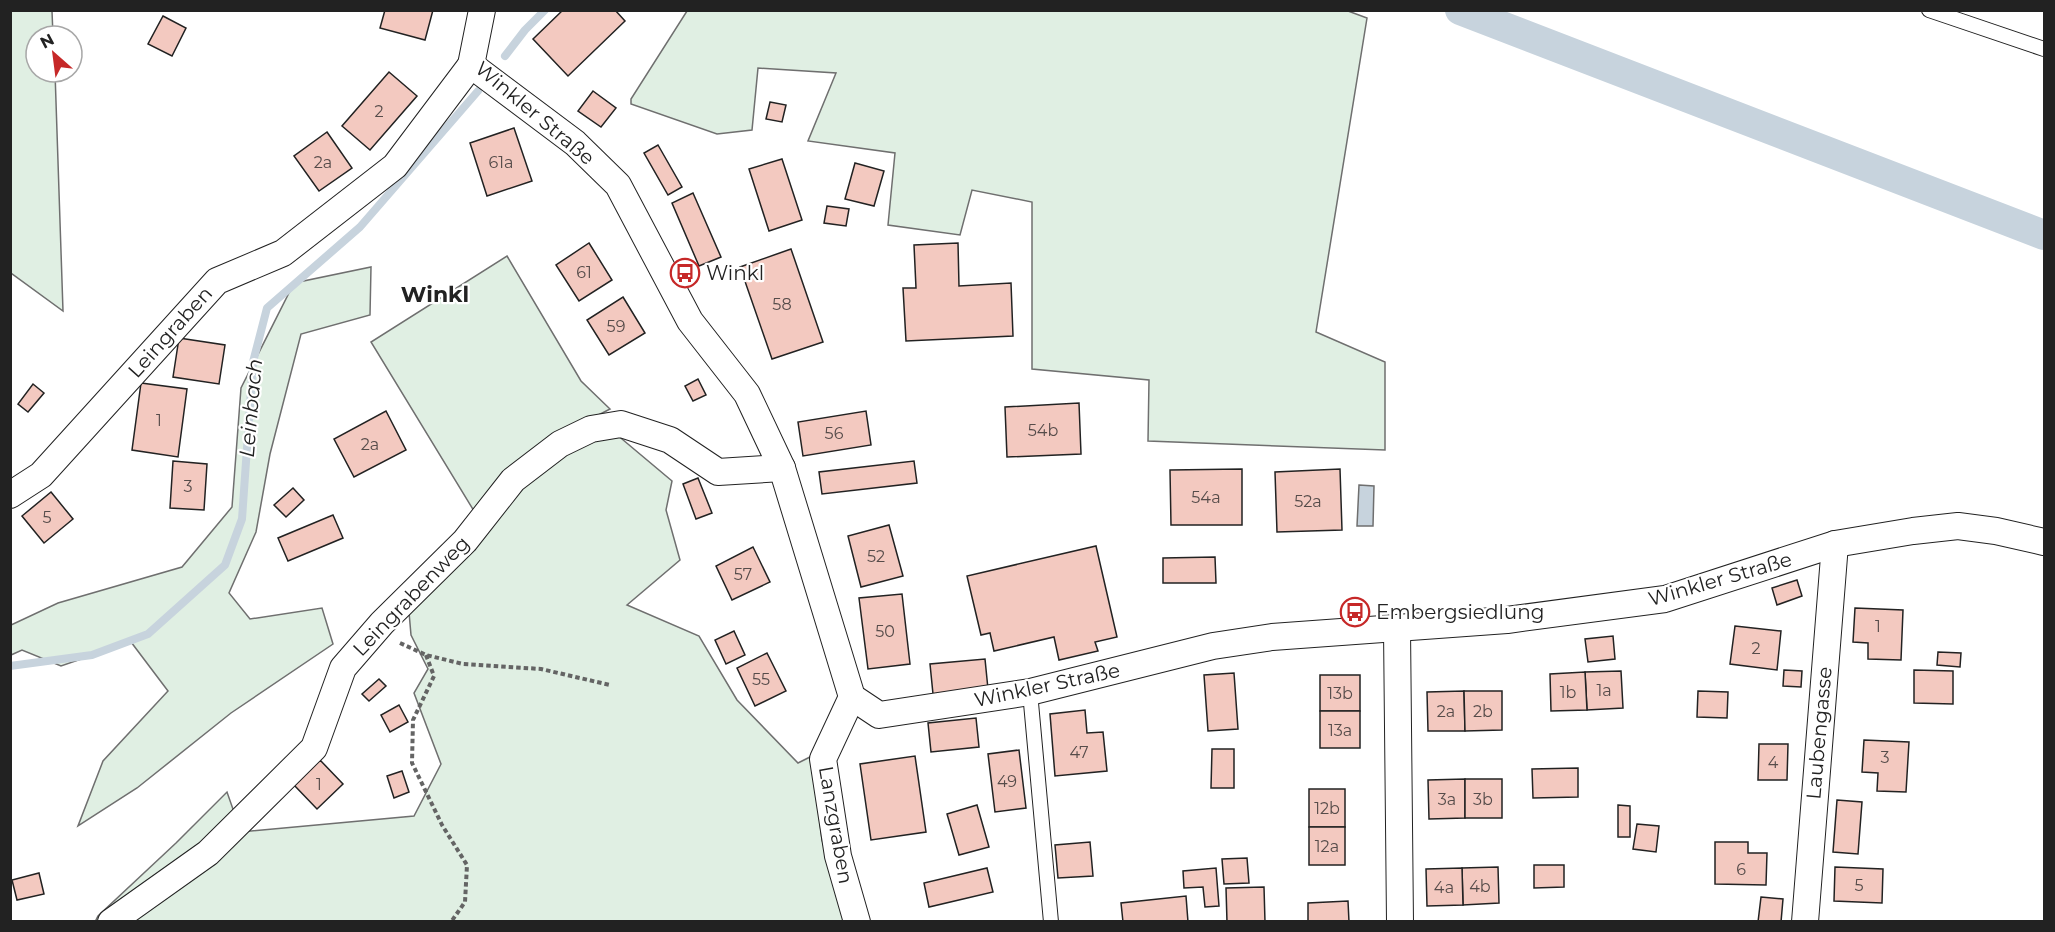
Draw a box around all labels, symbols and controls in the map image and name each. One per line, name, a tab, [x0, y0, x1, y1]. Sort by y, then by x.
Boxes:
north arrow	[24, 24, 84, 84]
text: N	[37, 30, 57, 53]
street label: Winkler Straße	[470, 56, 600, 170]
house number: 2	[374, 102, 384, 121]
house number: 2a	[314, 153, 332, 172]
house number: 61a	[489, 153, 513, 172]
bus stop icon: Winkl	[669, 257, 701, 289]
place label: Winkl	[706, 261, 764, 285]
house number: 61	[576, 263, 592, 282]
street label: Leingraben	[123, 281, 217, 383]
district label: Winkl	[401, 281, 469, 308]
house number: 58	[772, 295, 792, 314]
house number: 59	[607, 317, 625, 336]
water label: Leinbach	[234, 358, 267, 458]
house number: 1	[156, 411, 162, 430]
house number: 54b	[1028, 421, 1058, 440]
house number: 56	[825, 424, 844, 443]
house number: 2a	[361, 435, 379, 454]
house number: 3	[183, 477, 193, 496]
house number: 54a	[1191, 488, 1221, 507]
house number: 52a	[1294, 492, 1322, 511]
house number: 5	[42, 508, 52, 527]
street label: Leingrabenweg	[348, 531, 474, 661]
house number: 52	[867, 547, 885, 566]
street label: Winkler Straße	[1645, 547, 1795, 611]
house number: 57	[734, 565, 752, 584]
bus stop icon: Embergsiedlung	[1339, 596, 1371, 628]
place label: Embergsiedlung	[1376, 600, 1545, 624]
house number: 1	[1875, 617, 1881, 636]
house number: 50	[875, 622, 895, 641]
house number: 2	[1751, 639, 1761, 658]
street label: Winkler Straße	[972, 658, 1122, 712]
street label: Laubengasse	[1801, 666, 1837, 800]
house number: 55	[752, 670, 770, 689]
house number: 1a	[1596, 681, 1612, 700]
house number: 1b	[1560, 683, 1576, 702]
house number: 13b	[1327, 684, 1353, 703]
house number: 2a	[1437, 702, 1455, 721]
house number: 2b	[1473, 702, 1493, 721]
house number: 13a	[1328, 721, 1352, 740]
house number: 47	[1069, 743, 1089, 762]
house number: 3	[1880, 748, 1890, 767]
house number: 4	[1768, 753, 1779, 772]
street label: Lanzgraben	[814, 764, 858, 886]
house number: 49	[997, 772, 1017, 791]
house number: 1	[316, 775, 322, 794]
house number: 3a	[1438, 790, 1456, 809]
house number: 3b	[1473, 790, 1493, 809]
house number: 12b	[1314, 799, 1340, 818]
house number: 12a	[1315, 837, 1339, 856]
house number: 6	[1736, 860, 1746, 879]
house number: 5	[1854, 876, 1864, 895]
house number: 4b	[1469, 877, 1491, 896]
house number: 4a	[1434, 878, 1454, 897]

